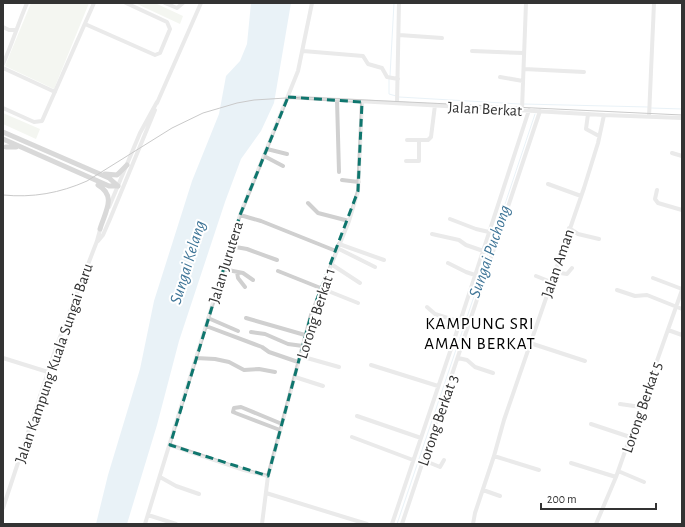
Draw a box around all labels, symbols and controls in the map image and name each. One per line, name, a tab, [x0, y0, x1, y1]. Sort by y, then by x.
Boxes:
street label: Jalan Berkat	[447, 99, 523, 119]
water label: Sungai Puchong	[466, 202, 513, 300]
water label: Sungai Kelang	[167, 218, 208, 306]
street label: Jalan Jurutera	[206, 219, 246, 305]
street label: Jalan Aman	[539, 227, 577, 300]
street label: Jalan Kampung Kuala Sungai Baru	[12, 261, 96, 465]
street label: Lorong Berkat 1	[294, 266, 338, 361]
district label: KAMPUNG SRI AMAN BERKAT	[424, 315, 536, 352]
street label: Lorong Berkat 5	[619, 360, 665, 455]
street label: Lorong Berkat 3	[415, 373, 461, 468]
scale bar	[541, 485, 656, 511]
text: 200 m	[547, 493, 577, 505]

